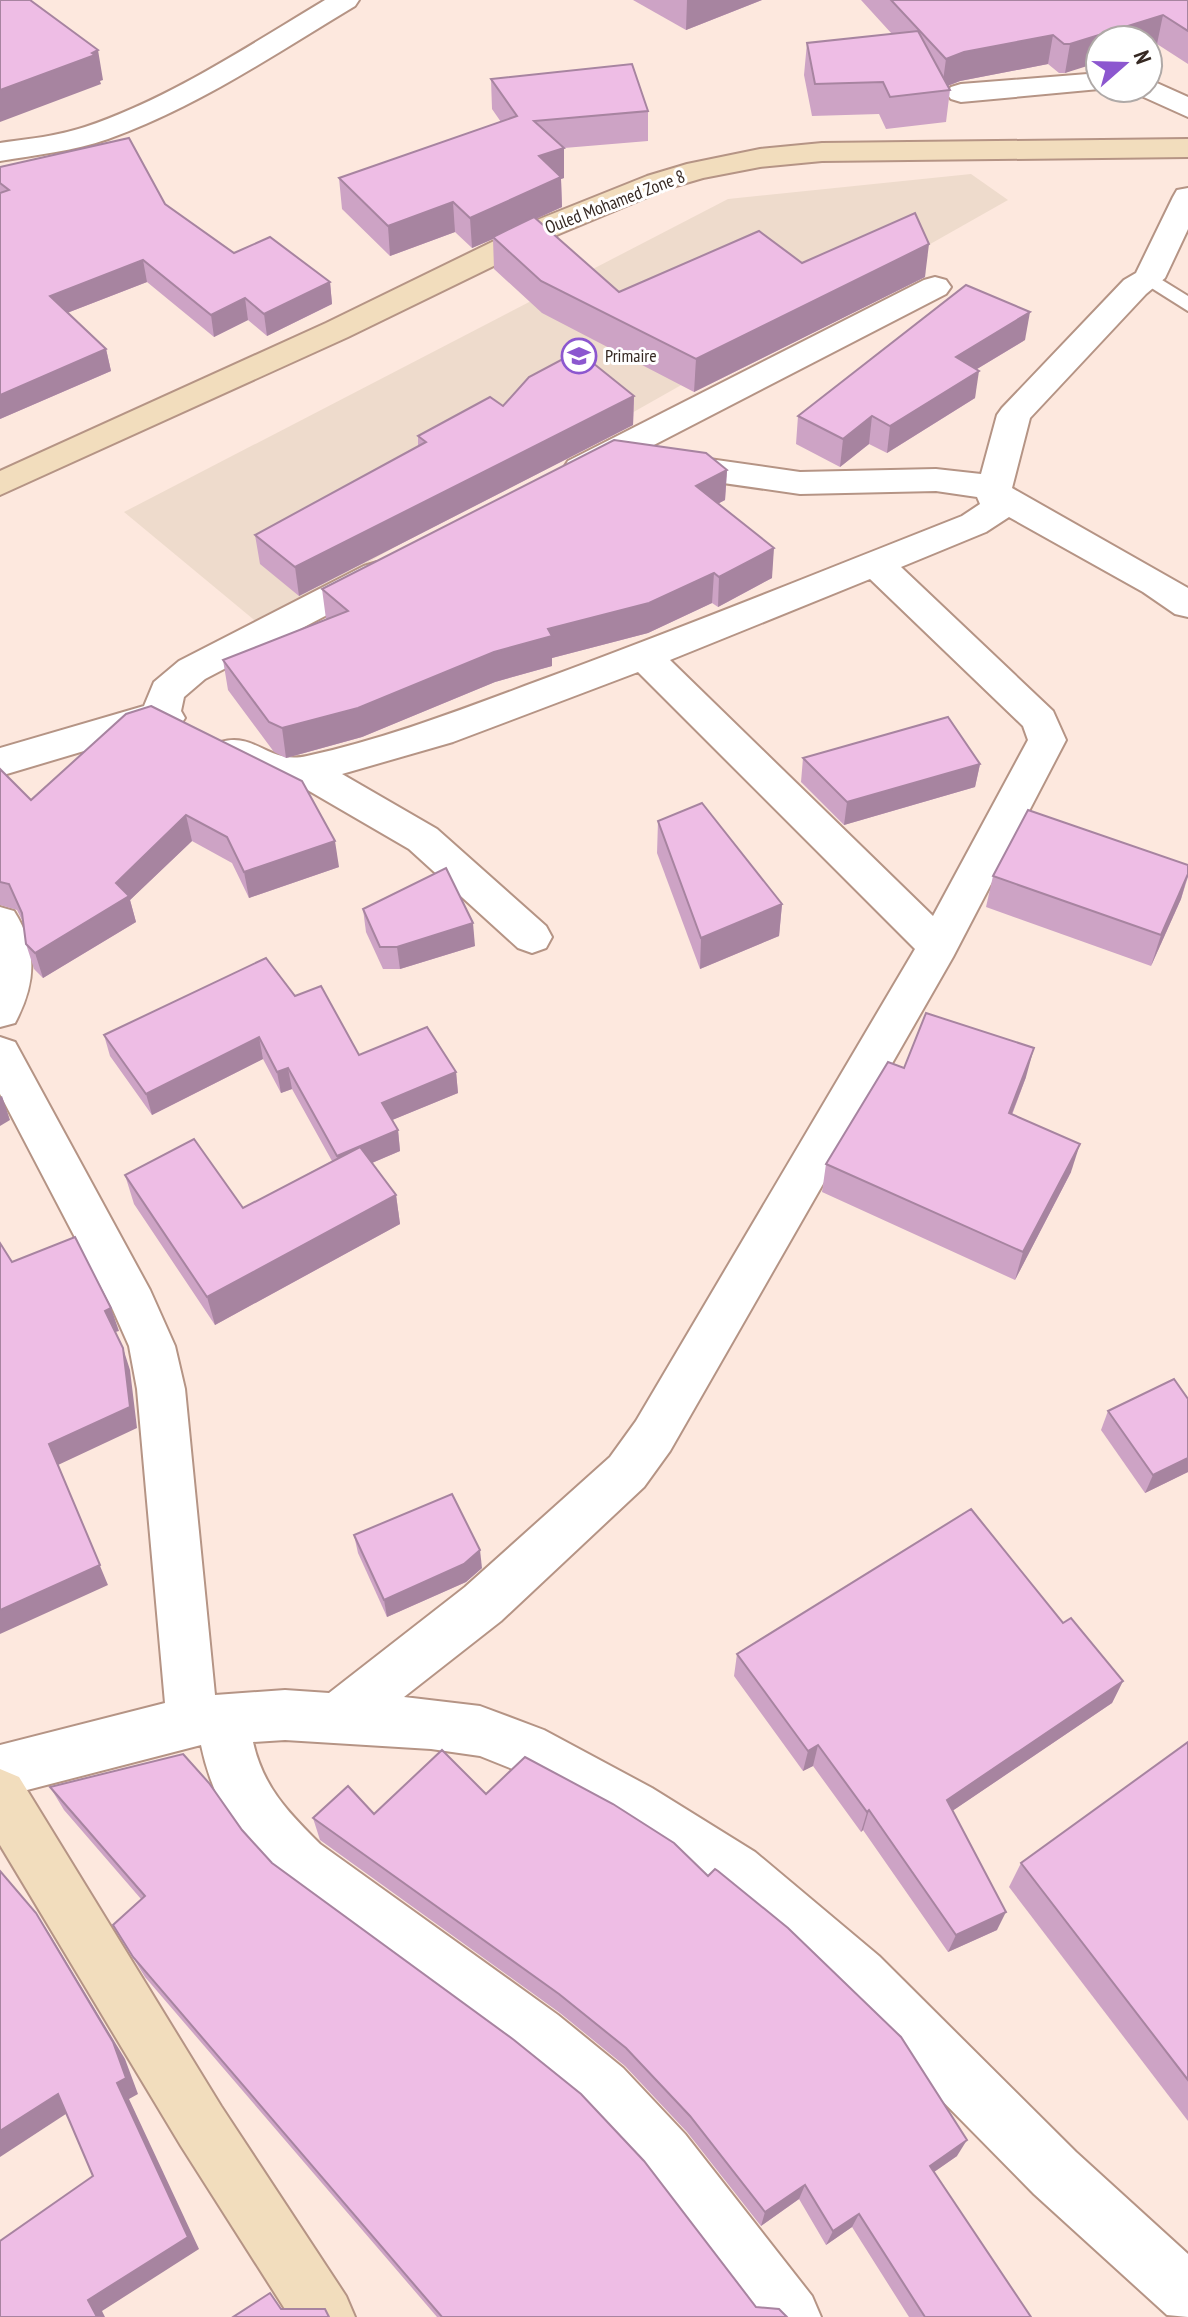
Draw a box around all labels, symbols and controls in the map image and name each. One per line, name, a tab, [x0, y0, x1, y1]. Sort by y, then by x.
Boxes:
north arrow	[1084, 24, 1164, 104]
text: N	[1128, 47, 1158, 68]
street label: Ouled Mohamed Zone 8	[542, 164, 688, 239]
school or university icon: Primaire	[560, 337, 598, 375]
place label: Primaire	[605, 344, 657, 367]

